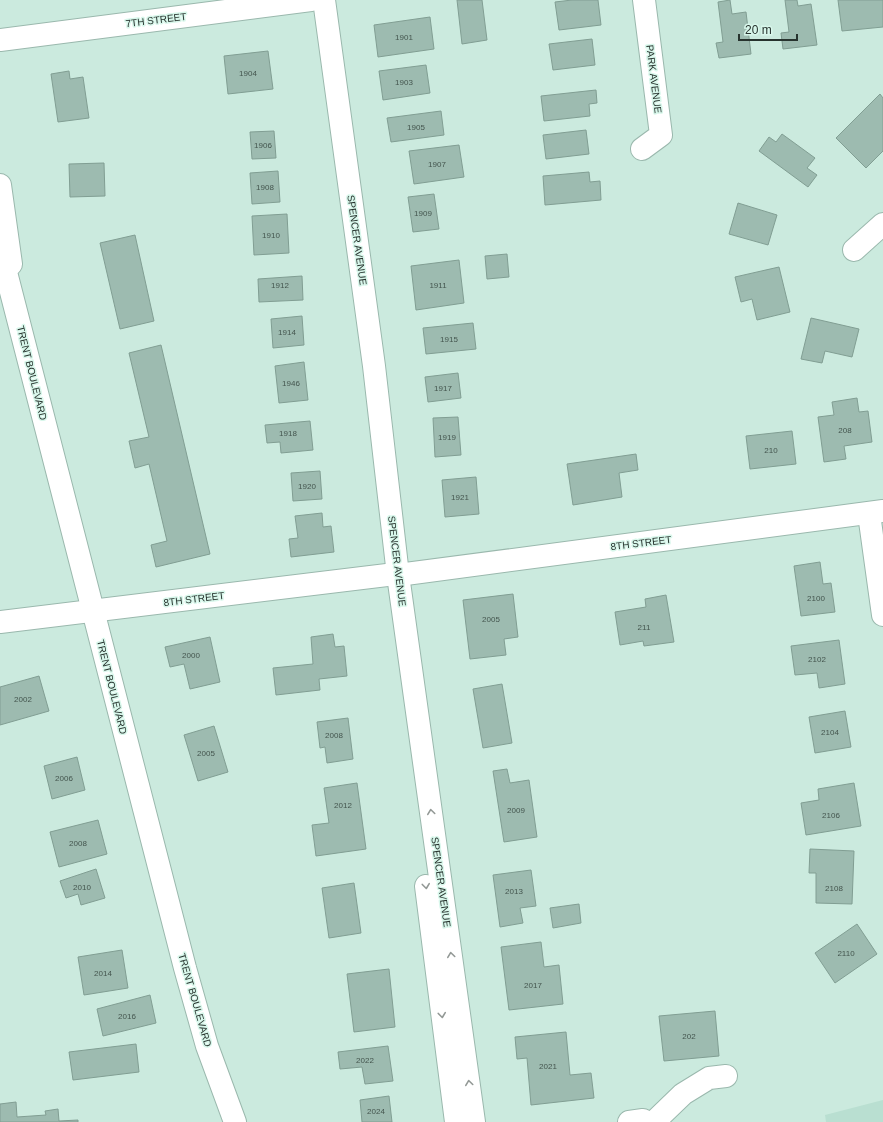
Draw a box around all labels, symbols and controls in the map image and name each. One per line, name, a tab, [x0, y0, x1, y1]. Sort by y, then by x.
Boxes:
street label: 7TH STREET	[125, 11, 187, 29]
scale bar	[739, 16, 797, 42]
text: 20 m	[745, 23, 772, 37]
house number: 1901	[395, 33, 413, 42]
street label: PARK AVENUE	[644, 44, 664, 114]
house number: 1904	[239, 69, 257, 78]
house number: 1903	[395, 78, 413, 87]
house number: 1905	[407, 123, 425, 132]
house number: 1906	[254, 141, 272, 150]
house number: 1907	[428, 160, 446, 169]
house number: 1908	[256, 183, 274, 192]
street label: SPENCER AVENUE	[345, 194, 369, 286]
house number: 1909	[414, 209, 432, 218]
house number: 1910	[262, 231, 280, 240]
house number: 1912	[271, 281, 289, 290]
house number: 1911	[429, 281, 447, 290]
street label: TRENT BOULEVARD	[15, 325, 49, 421]
house number: 1914	[278, 328, 296, 337]
house number: 1915	[440, 335, 458, 344]
house number: 1946	[282, 379, 300, 388]
house number: 1917	[434, 384, 452, 393]
house number: 208	[838, 426, 852, 435]
house number: 1918	[279, 429, 297, 438]
house number: 1919	[438, 433, 456, 442]
house number: 210	[764, 446, 778, 455]
house number: 1920	[298, 482, 316, 491]
house number: 1921	[451, 493, 469, 502]
street label: SPENCER AVENUE	[386, 515, 408, 607]
street label: 8TH STREET	[610, 534, 672, 552]
street label: 8TH STREET	[163, 590, 225, 608]
house number: 2100	[807, 594, 825, 603]
house number: 2005	[482, 615, 500, 624]
house number: 211	[638, 623, 651, 632]
street label: TRENT BOULEVARD	[95, 639, 129, 735]
house number: 2000	[182, 651, 200, 660]
house number: 2102	[808, 655, 826, 664]
house number: 2002	[14, 695, 32, 704]
house number: 2104	[821, 728, 839, 737]
house number: 2008	[325, 731, 343, 740]
house number: 2005	[197, 749, 215, 758]
house number: 2006	[55, 774, 73, 783]
house number: 2012	[334, 801, 352, 810]
house number: 2009	[507, 806, 525, 815]
one-way arrow	[427, 809, 436, 815]
house number: 2106	[822, 811, 840, 820]
street label: SPENCER AVENUE	[429, 836, 453, 928]
house number: 2008	[69, 839, 87, 848]
house number: 2010	[73, 883, 91, 892]
one-way arrow	[421, 883, 430, 889]
house number: 2108	[825, 884, 843, 893]
house number: 2013	[505, 887, 523, 896]
house number: 2110	[837, 949, 855, 958]
street label: TRENT BOULEVARD	[176, 952, 214, 1048]
one-way arrow	[447, 952, 456, 958]
house number: 2014	[94, 969, 112, 978]
house number: 2017	[524, 981, 542, 990]
house number: 2016	[118, 1012, 136, 1021]
one-way arrow	[438, 1012, 447, 1018]
house number: 202	[682, 1032, 696, 1041]
house number: 2022	[356, 1056, 374, 1065]
house number: 2021	[539, 1062, 557, 1071]
one-way arrow	[465, 1080, 474, 1086]
house number: 2024	[367, 1107, 385, 1116]

